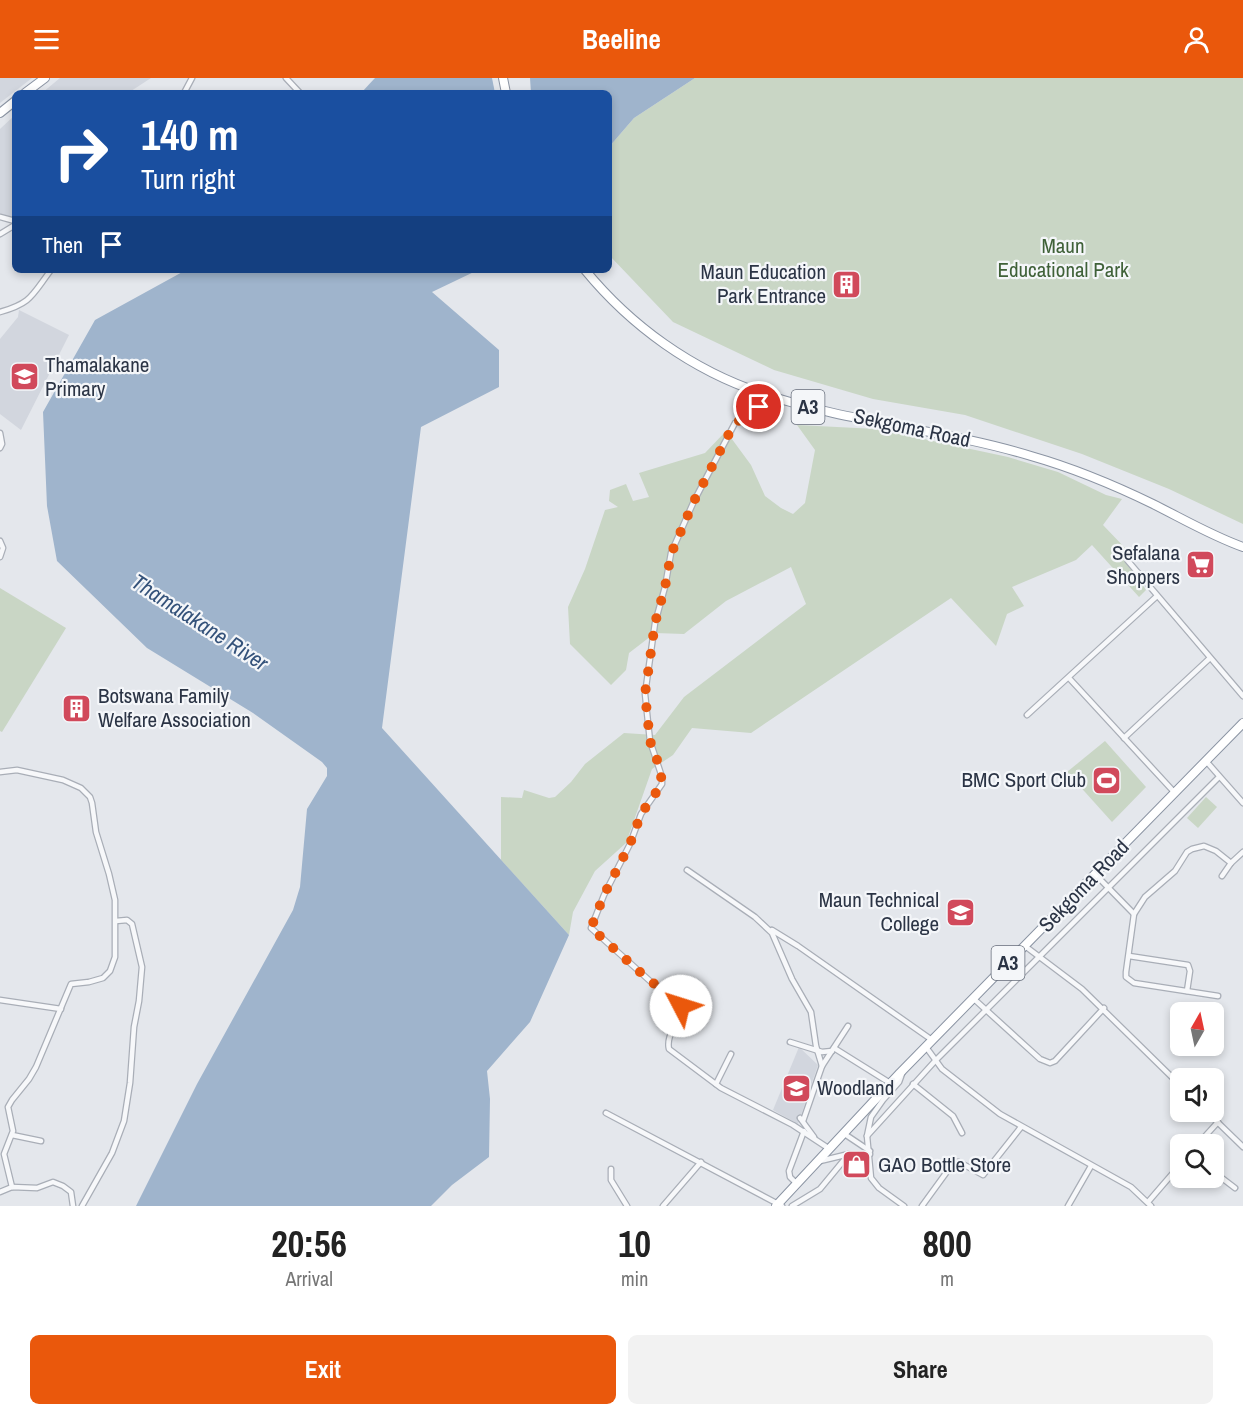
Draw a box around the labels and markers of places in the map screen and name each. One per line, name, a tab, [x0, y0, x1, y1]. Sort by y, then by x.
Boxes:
place label: Maun Education Park Entrance	[701, 257, 826, 310]
building icon: Maun Education Park Entrance	[831, 268, 863, 300]
place label: Thamalakane Primary	[45, 350, 149, 403]
school or university icon: Thamalakane Primary	[8, 361, 40, 393]
pin	[733, 381, 784, 432]
place label: Sefalana Shoppers	[1106, 538, 1180, 591]
supermarket icon: Sefalana Shoppers	[1185, 549, 1217, 581]
place label: Botswana Family Welfare Association	[98, 681, 251, 734]
building icon: Botswana Family Welfare Association	[61, 692, 93, 724]
sports icon: BMC Sport Club	[1091, 764, 1123, 796]
place label: BMC Sport Club	[962, 765, 1086, 794]
place label: Maun Technical College	[819, 885, 939, 938]
school or university icon: Maun Technical College	[944, 896, 976, 928]
school or university icon: Woodland	[780, 1072, 812, 1104]
place label: Woodland	[817, 1073, 894, 1102]
shop icon: GAO Bottle Store	[841, 1149, 873, 1181]
place label: GAO Bottle Store	[878, 1150, 1011, 1179]

